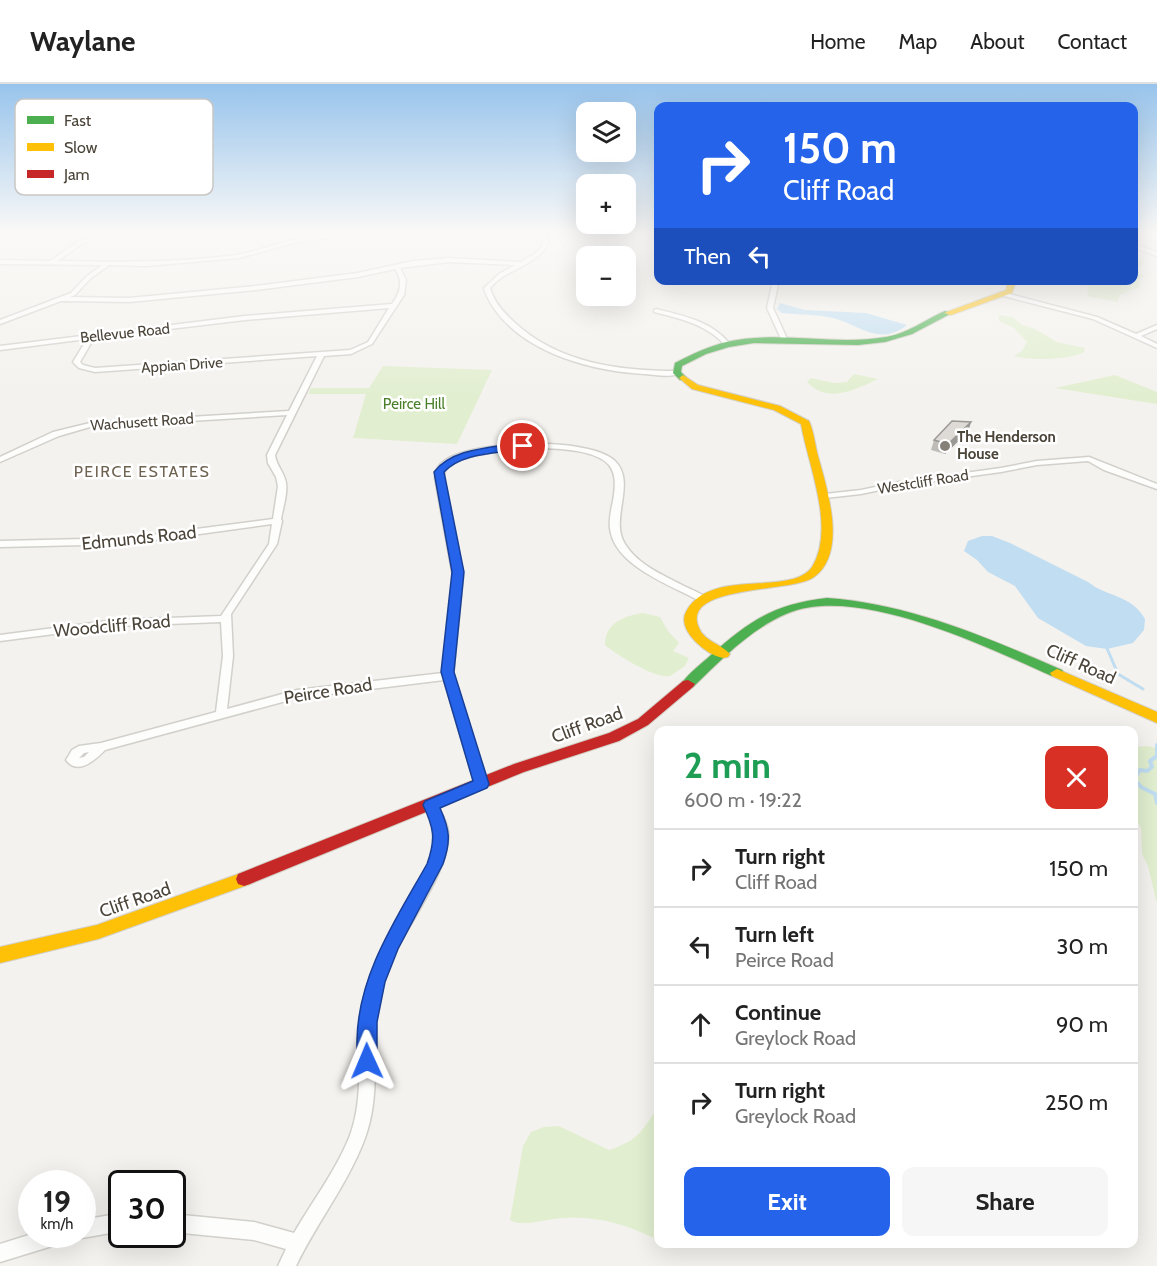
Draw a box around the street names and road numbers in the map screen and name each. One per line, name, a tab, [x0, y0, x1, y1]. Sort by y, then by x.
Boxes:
street label: Bellevue Road	[79, 319, 171, 347]
street label: Appian Drive	[141, 353, 224, 377]
street label: Wachusett Road	[90, 409, 194, 435]
street label: Westcliff Road	[876, 466, 970, 498]
street label: Edmunds Road	[80, 521, 198, 555]
street label: Woodcliff Road	[53, 610, 171, 642]
street label: Cliff Road	[1043, 639, 1119, 689]
street label: Peirce Road	[282, 673, 374, 709]
street label: Cliff Road	[548, 702, 626, 748]
street label: Cliff Road	[96, 878, 174, 922]

